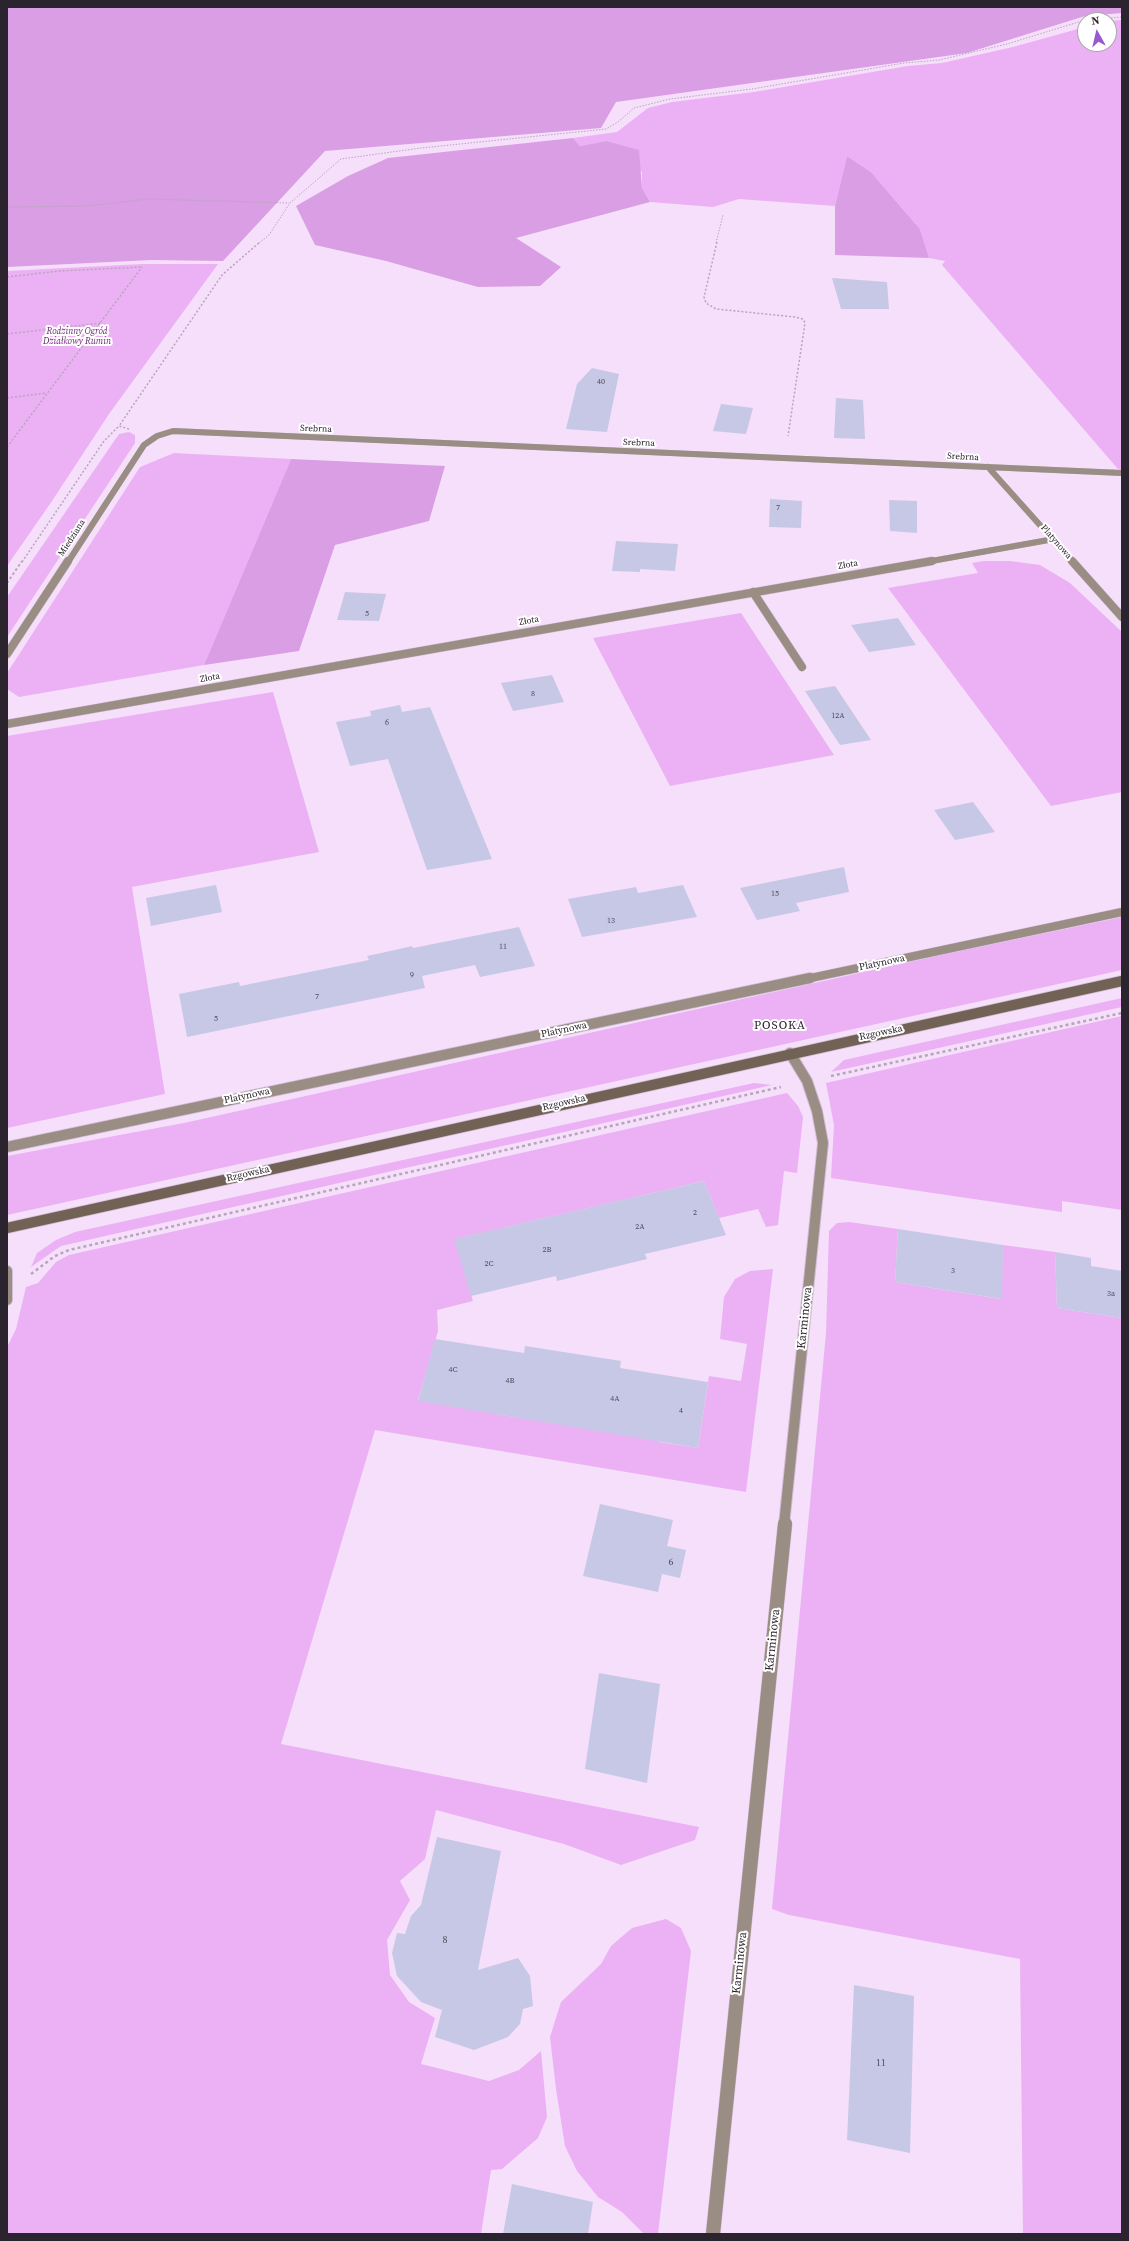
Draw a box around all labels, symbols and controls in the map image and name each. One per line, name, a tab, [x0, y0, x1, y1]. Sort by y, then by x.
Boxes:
north arrow	[1077, 12, 1117, 52]
text: N	[1090, 13, 1100, 29]
park label: Rodzinny Ogród Działkowy Rumin	[43, 327, 111, 348]
house number: 40	[597, 377, 605, 387]
street label: Srebrna	[300, 423, 332, 435]
street label: Srebrna	[623, 437, 655, 449]
street label: Srebrna	[947, 451, 979, 463]
house number: 7	[776, 503, 780, 513]
street label: Miedziana	[56, 518, 88, 558]
street label: Platynowa	[1038, 523, 1074, 561]
street label: Złota	[837, 558, 859, 572]
house number: 5	[365, 609, 369, 619]
street label: Złota	[518, 614, 540, 628]
street label: Złota	[199, 671, 221, 685]
house number: 8	[531, 689, 535, 699]
house number: 12A	[831, 711, 845, 721]
house number: 6	[385, 718, 389, 728]
house number: 15	[771, 889, 779, 899]
house number: 13	[607, 916, 615, 926]
house number: 11	[499, 942, 507, 952]
street label: Platynowa	[858, 952, 906, 974]
house number: 9	[410, 970, 414, 980]
house number: 7	[315, 992, 319, 1002]
house number: 5	[214, 1014, 218, 1024]
street label: Platynowa	[540, 1019, 588, 1041]
district label: POSOKA	[754, 1019, 806, 1033]
street label: Rzgowska	[858, 1023, 904, 1043]
street label: Platynowa	[223, 1085, 271, 1107]
street label: Rzgowska	[541, 1092, 587, 1114]
street label: Rzgowska	[225, 1163, 271, 1185]
house number: 2	[693, 1208, 697, 1218]
house number: 2A	[635, 1222, 645, 1232]
house number: 2B	[542, 1245, 552, 1255]
house number: 2C	[484, 1259, 494, 1269]
house number: 3	[951, 1266, 955, 1276]
street label: Karminowa	[795, 1286, 815, 1350]
house number: 3a	[1107, 1289, 1115, 1299]
house number: 4C	[448, 1365, 458, 1375]
house number: 4B	[505, 1376, 515, 1386]
house number: 4A	[610, 1394, 620, 1404]
house number: 4	[679, 1406, 683, 1416]
house number: 6	[669, 1556, 673, 1568]
street label: Karminowa	[763, 1608, 783, 1672]
street label: Karminowa	[730, 1931, 750, 1995]
house number: 8	[443, 1934, 447, 1946]
house number: 11	[876, 2057, 886, 2069]

